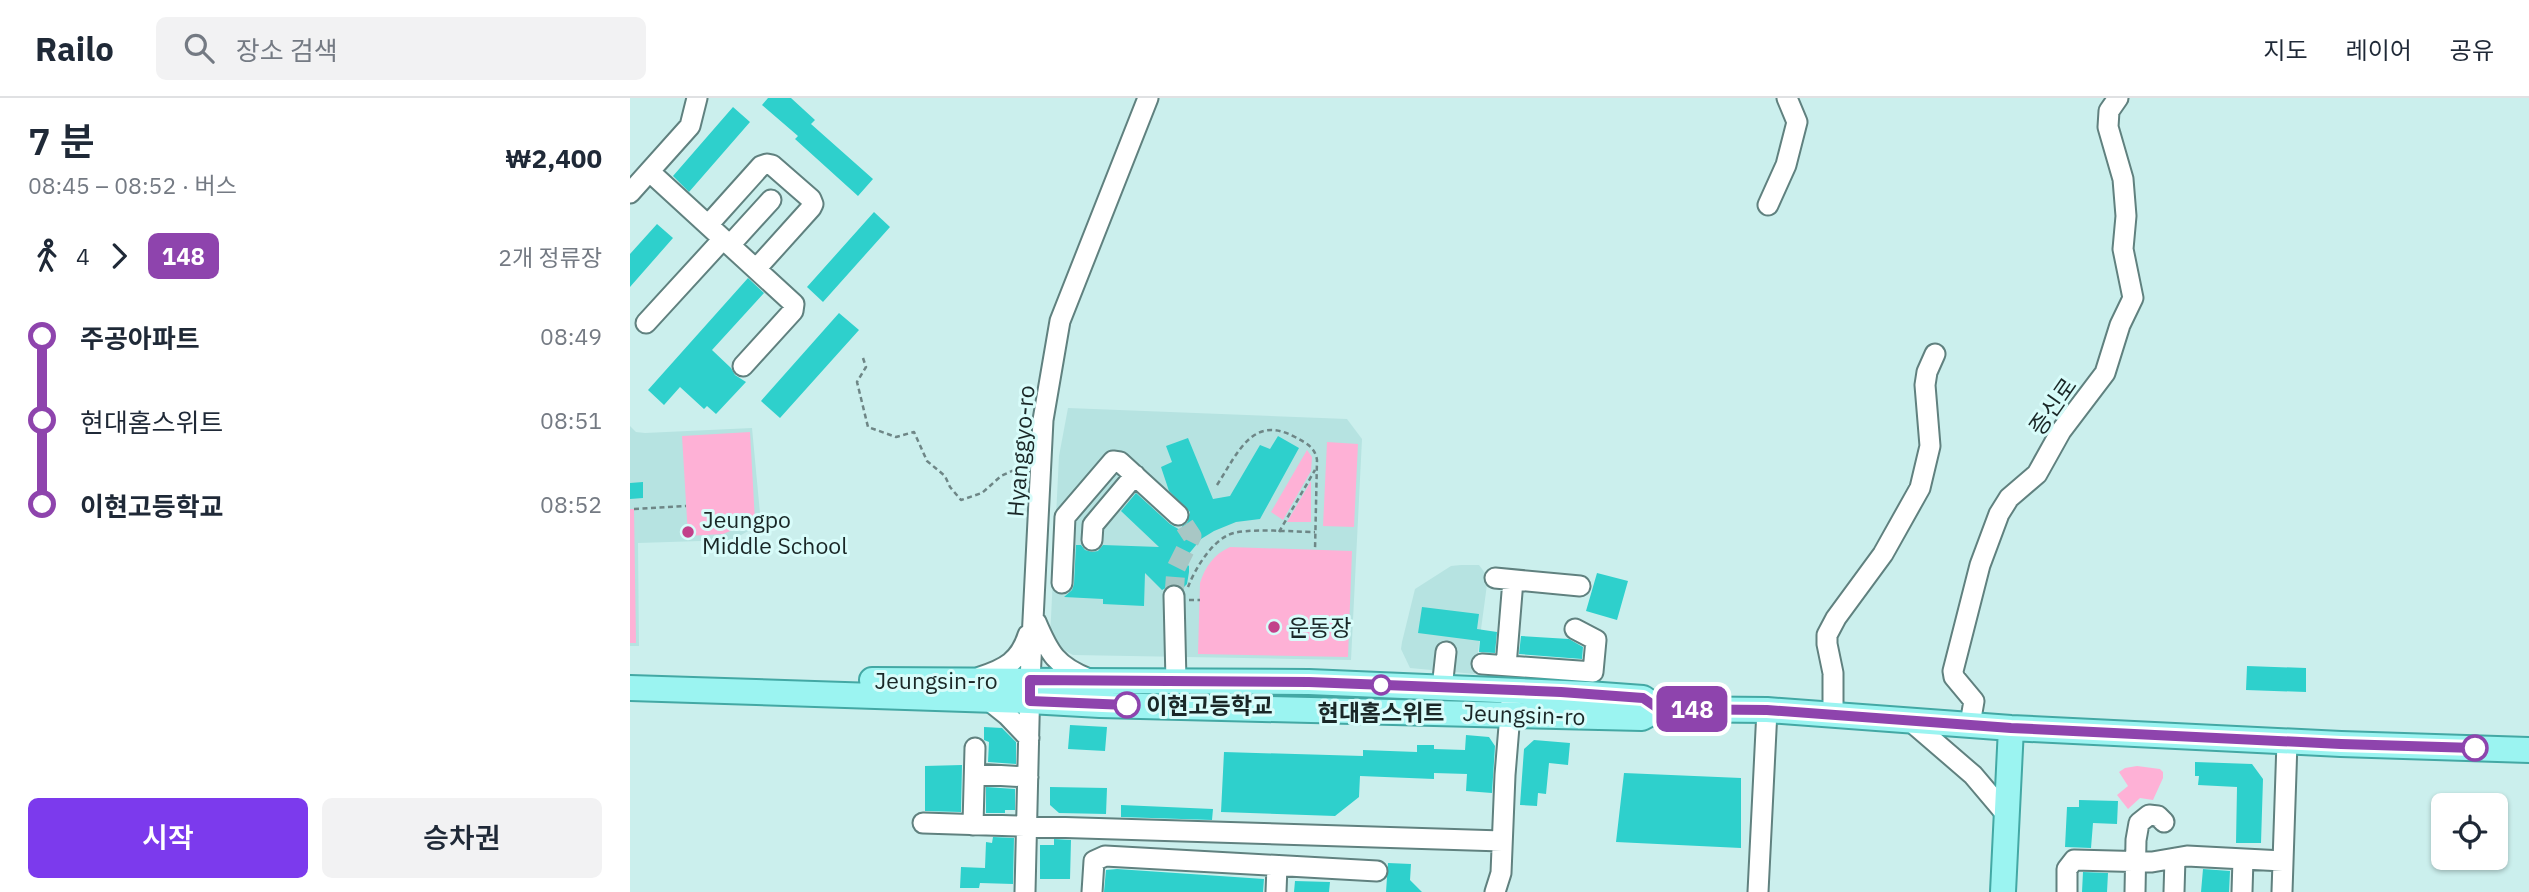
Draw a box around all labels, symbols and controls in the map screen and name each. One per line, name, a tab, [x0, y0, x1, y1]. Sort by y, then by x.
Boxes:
search box	[156, 17, 646, 80]
text: Railo	[35, 27, 114, 70]
icon: search	[180, 29, 218, 67]
text: 장소 검색	[236, 33, 338, 67]
text: 지도	[2263, 34, 2308, 66]
text: 레이어	[2346, 34, 2412, 66]
text: 공유	[2450, 34, 2494, 66]
text: 7 분	[28, 116, 95, 165]
text: ₩2,400	[505, 141, 602, 175]
text: 08:45 – 08:52 · 버스	[28, 170, 237, 200]
icon: walk	[28, 237, 66, 275]
icon: forward	[100, 237, 138, 275]
text: 148	[162, 240, 205, 272]
text: 4	[76, 241, 90, 271]
text: 2개 정류장	[498, 242, 602, 272]
text: 주공아파트	[80, 321, 200, 355]
text: 08:49	[540, 321, 602, 351]
street label: 증신로	[2022, 371, 2082, 441]
street label: Hyanggyo-ro	[999, 384, 1041, 518]
text: 현대홈스위트	[80, 405, 224, 439]
text: 08:51	[540, 405, 602, 435]
text: 이현고등학교	[80, 489, 224, 523]
text: 08:52	[540, 489, 602, 519]
place label: Jeungpo Middle School	[702, 504, 847, 560]
marker: Jeungpo Middle School	[680, 524, 696, 540]
place label: 운동장	[1288, 612, 1351, 642]
marker: 운동장	[1266, 619, 1282, 635]
street label: Jeungsin-ro	[874, 665, 998, 695]
marker: 현대홈스위트	[1371, 675, 1391, 695]
line badge: 148	[1652, 686, 1732, 732]
place label: 이현고등학교	[1146, 690, 1273, 720]
marker: 이현고등학교	[1114, 692, 1140, 718]
text: 148	[1670, 693, 1714, 725]
place label: 현대홈스위트	[1318, 697, 1444, 727]
street label: Jeungsin-ro	[1462, 697, 1586, 731]
unlabelled marker	[2462, 735, 2488, 761]
map controls	[2431, 793, 2508, 870]
button: locate	[2431, 793, 2508, 870]
button: 시작	[28, 798, 308, 878]
button: 승차권	[322, 798, 602, 878]

